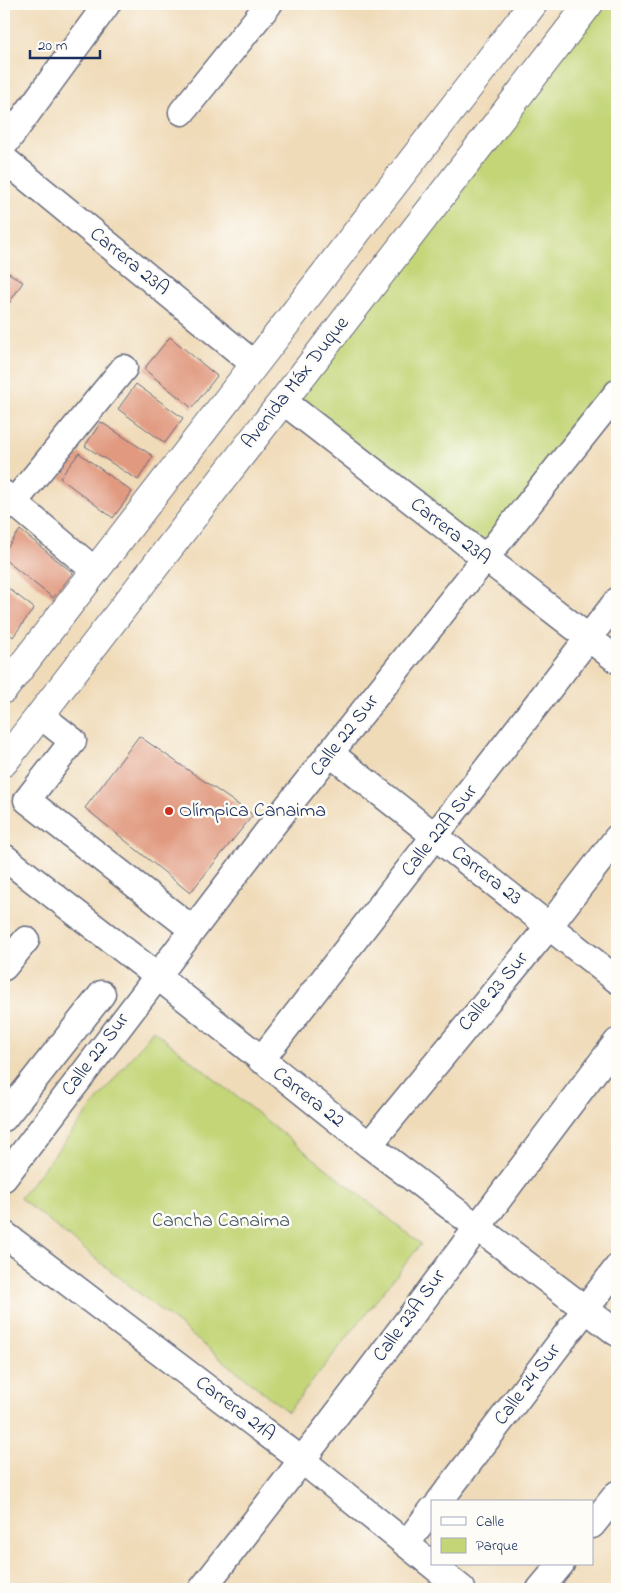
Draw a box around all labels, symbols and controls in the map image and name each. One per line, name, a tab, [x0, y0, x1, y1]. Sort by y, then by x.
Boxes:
scale bar	[30, 28, 100, 60]
text: 20 m	[38, 35, 68, 57]
street label: Carrera 23A	[83, 221, 175, 303]
street label: Avenida Máx Duque	[235, 311, 357, 455]
street label: Carrera 23A	[403, 491, 497, 573]
street label: Calle 22 Sur	[303, 688, 387, 783]
street label: Calle 22A Sur	[395, 778, 486, 883]
place label: Olímpica Canaima	[179, 797, 326, 826]
marker: Olímpica Canaima	[163, 805, 175, 817]
street label: Carrera 23	[444, 839, 528, 913]
street label: Calle 23 Sur	[452, 945, 536, 1038]
street label: Calle 22 Sur	[55, 1007, 137, 1103]
street label: Carrera 22	[266, 1060, 350, 1136]
park label: Cancha Canaima	[152, 1207, 290, 1236]
street label: Calle 23A Sur	[366, 1263, 454, 1368]
street label: Calle 24 Sur	[488, 1337, 569, 1432]
street label: Carrera 21A	[189, 1369, 281, 1449]
legend	[431, 1500, 594, 1566]
text: Calle	[476, 1511, 504, 1533]
text: Parque	[476, 1535, 518, 1557]

